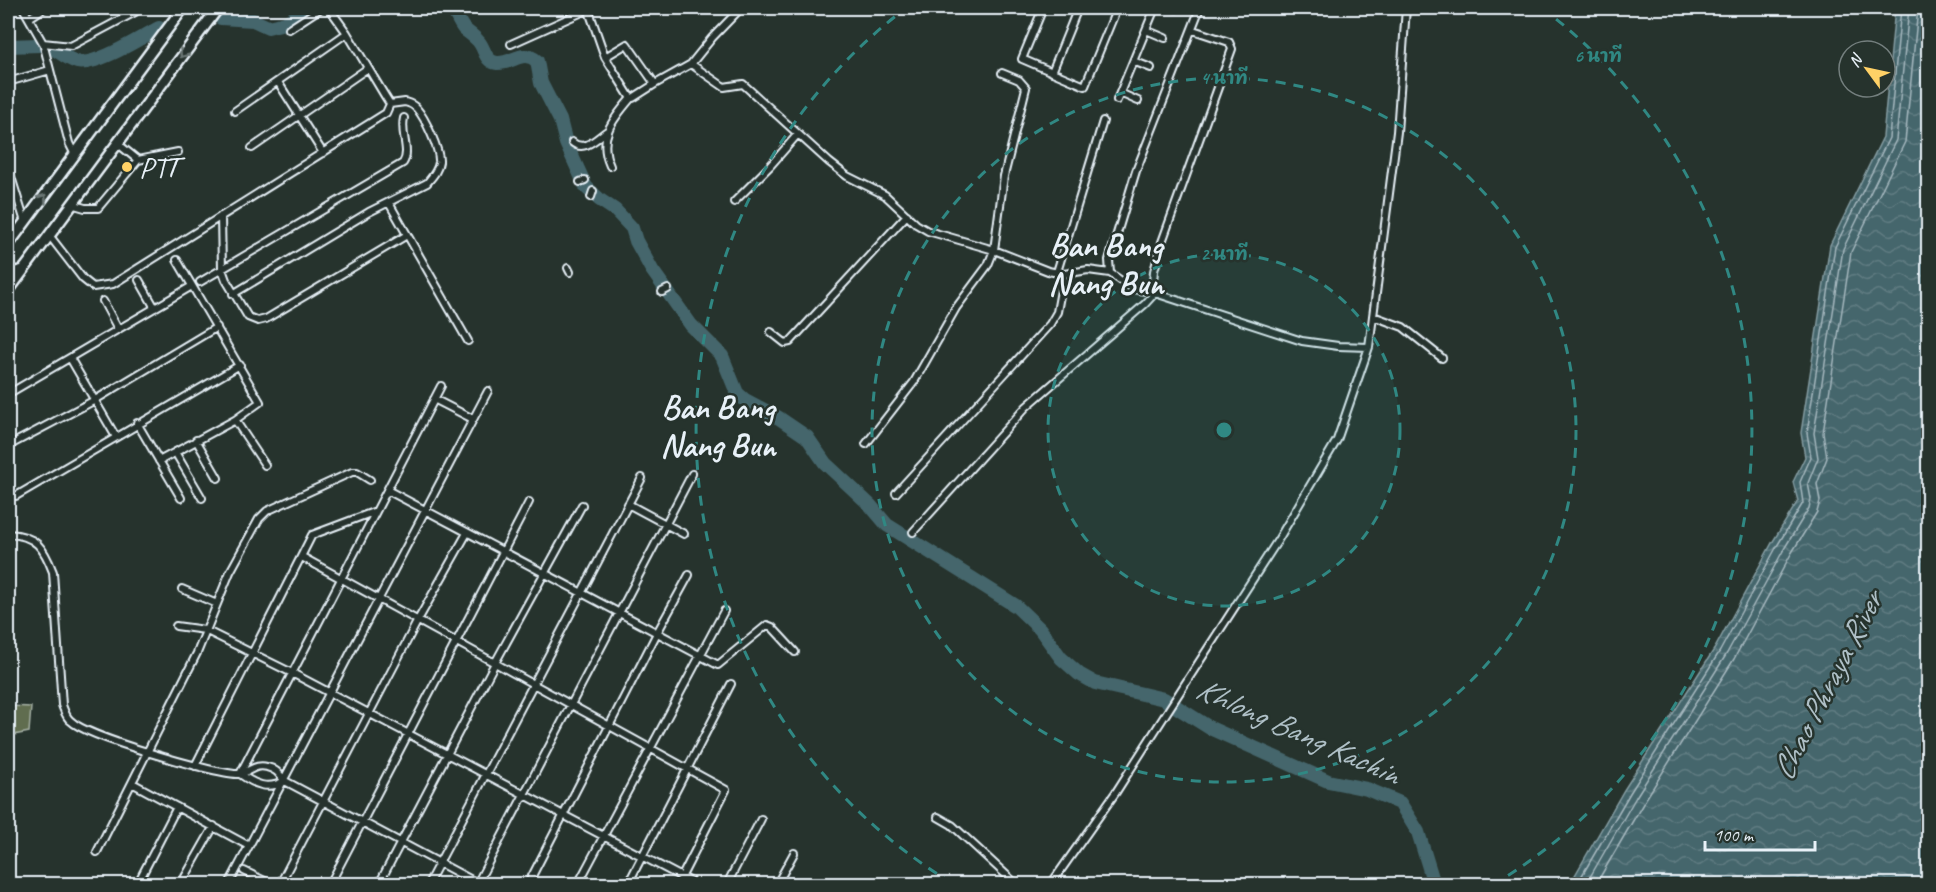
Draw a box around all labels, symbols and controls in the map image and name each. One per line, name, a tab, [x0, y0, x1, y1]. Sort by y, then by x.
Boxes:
north arrow	[1837, 39, 1897, 99]
text: 6 นาที	[1574, 44, 1622, 67]
one-way arrow	[179, 48, 190, 59]
text: N	[1844, 49, 1868, 71]
text: 4 นาที	[1200, 66, 1248, 89]
place label: PTT	[139, 148, 186, 186]
marker: PTT	[120, 160, 134, 174]
one-way arrow	[35, 194, 46, 205]
district label: Ban Bang Nang Bun	[1049, 224, 1165, 304]
text: 2 นาที	[1200, 242, 1248, 265]
district label: Ban Bang Nang Bun	[661, 386, 777, 466]
centre of rings	[1214, 420, 1234, 440]
water label: Chao Phraya River	[1762, 580, 1894, 787]
water label: Khlong Bang Kachin	[1190, 668, 1409, 796]
scale bar	[1705, 814, 1814, 852]
text: 100 m	[1714, 824, 1755, 846]

